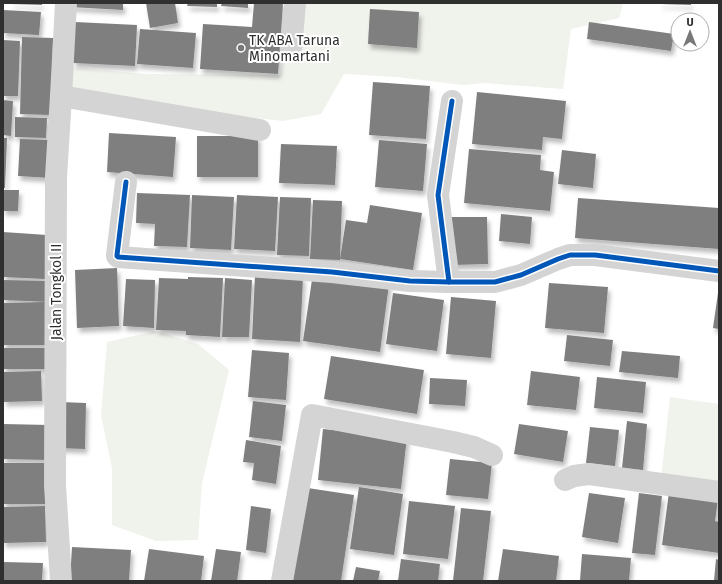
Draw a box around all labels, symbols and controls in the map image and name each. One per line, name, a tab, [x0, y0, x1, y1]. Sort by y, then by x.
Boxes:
north arrow	[670, 12, 710, 52]
text: U	[686, 16, 694, 29]
place label: TK ABA Taruna Minomartani	[249, 32, 340, 65]
marker: TK ABA Taruna Minomartani	[236, 43, 246, 53]
street label: Jalan Tongkol II	[48, 244, 65, 340]

